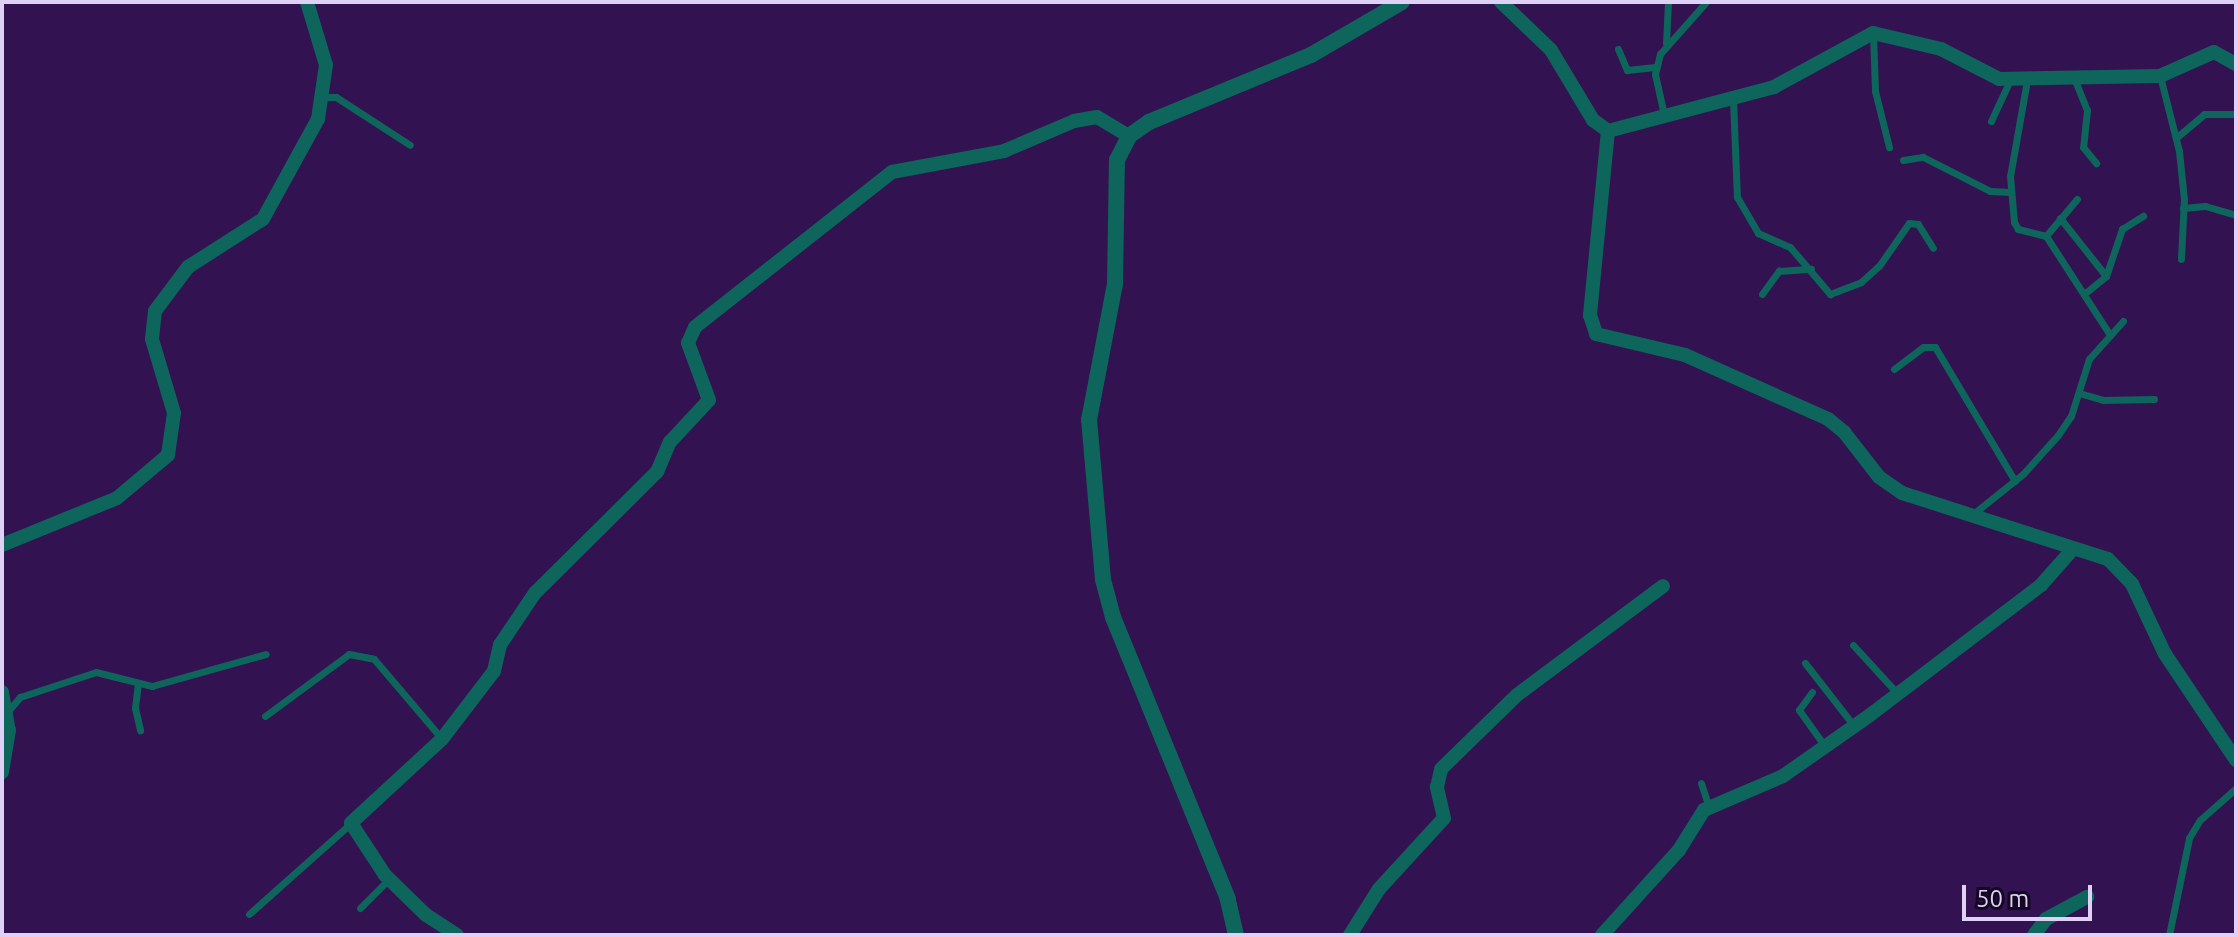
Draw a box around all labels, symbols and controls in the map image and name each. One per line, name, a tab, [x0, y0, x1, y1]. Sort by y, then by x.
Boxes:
scale bar	[1966, 869, 2096, 919]
text: 50 m	[1976, 885, 2029, 912]

